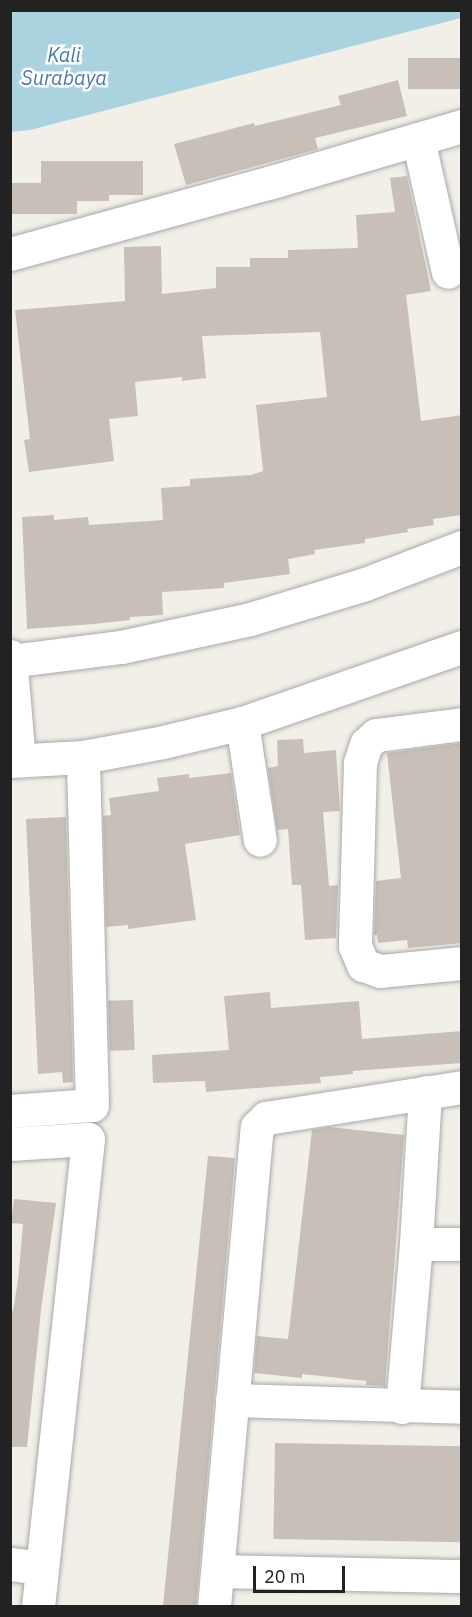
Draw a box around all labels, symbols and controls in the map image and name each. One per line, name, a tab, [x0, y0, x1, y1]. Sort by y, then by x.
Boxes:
water label: Kali Surabaya	[21, 42, 107, 89]
scale bar	[256, 1554, 348, 1592]
text: 20 m	[264, 1565, 306, 1588]

